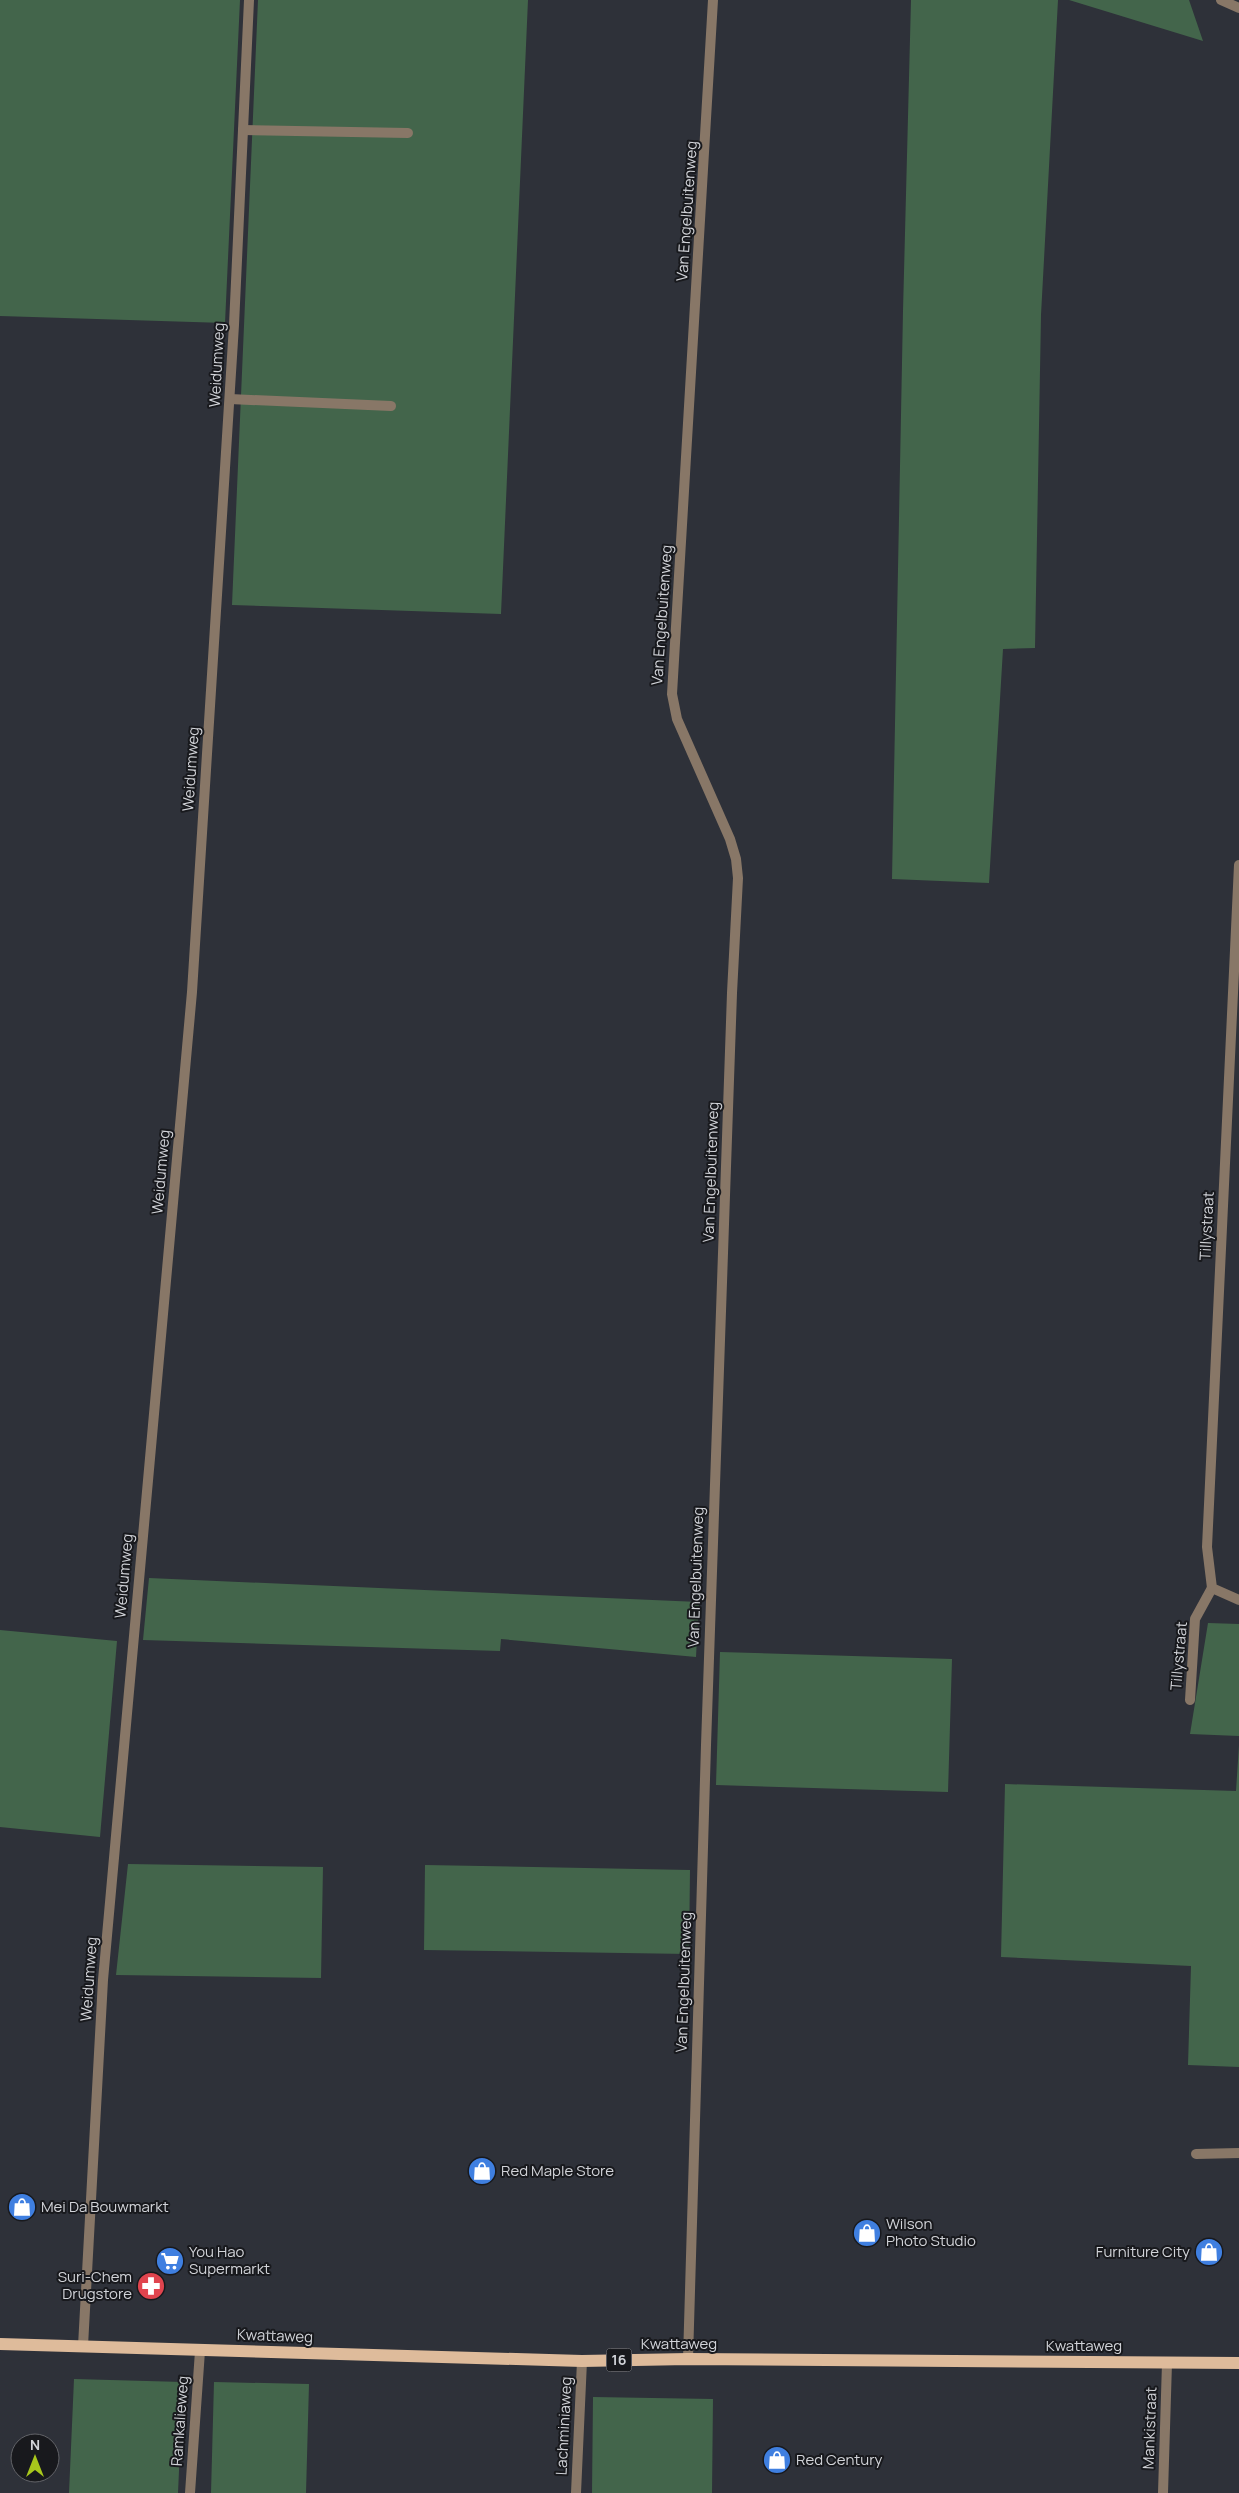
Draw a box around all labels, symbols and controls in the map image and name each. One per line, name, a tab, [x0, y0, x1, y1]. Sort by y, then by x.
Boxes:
street label: Van Engelbuitenweg	[671, 140, 702, 282]
street label: Weidumweg	[204, 322, 229, 408]
street label: Van Engelbuitenweg	[646, 544, 677, 686]
street label: Weidumweg	[177, 726, 204, 812]
street label: Van Engelbuitenweg	[698, 1101, 723, 1243]
street label: Weidumweg	[146, 1129, 175, 1215]
street label: Tillystraat	[1194, 1191, 1219, 1261]
street label: Van Engelbuitenweg	[683, 1506, 708, 1648]
street label: Weidumweg	[109, 1533, 138, 1619]
street label: Tillystraat	[1165, 1621, 1192, 1691]
street label: Van Engelbuitenweg	[671, 1911, 696, 2053]
street label: Weidumweg	[75, 1936, 102, 2022]
shop icon: Red Maple Store	[467, 2156, 497, 2186]
place label: Red Maple Store	[501, 2160, 614, 2181]
shop icon: Mei Da Bouwmarkt	[7, 2192, 37, 2222]
place label: Mei Da Bouwmarkt	[41, 2196, 169, 2217]
place label: Wilson Photo Studio	[886, 2213, 976, 2251]
shop icon: Wilson Photo Studio	[852, 2218, 882, 2248]
shop icon: Furniture City	[1194, 2237, 1224, 2267]
place label: You Hao Supermarkt	[189, 2241, 270, 2279]
place label: Furniture City	[1096, 2241, 1190, 2262]
supermarket icon: You Hao Supermarkt	[155, 2246, 185, 2276]
place label: Suri-Chem Drugstore	[58, 2266, 132, 2304]
pharmacy icon: Suri-Chem Drugstore	[136, 2271, 166, 2301]
street label: Kwattaweg	[237, 2324, 314, 2347]
street label: Kwattaweg	[641, 2333, 717, 2354]
street label: Kwattaweg	[1046, 2335, 1122, 2356]
road number: 16	[606, 2348, 632, 2372]
street label: Ramkalieweg	[166, 2375, 193, 2467]
street label: Lachminiaweg	[550, 2376, 577, 2476]
street label: Mankistraat	[1138, 2386, 1161, 2470]
north arrow	[10, 2433, 60, 2483]
text: N	[30, 2435, 40, 2454]
shop icon: Red Century	[762, 2445, 792, 2475]
place label: Red Century	[796, 2449, 883, 2470]

